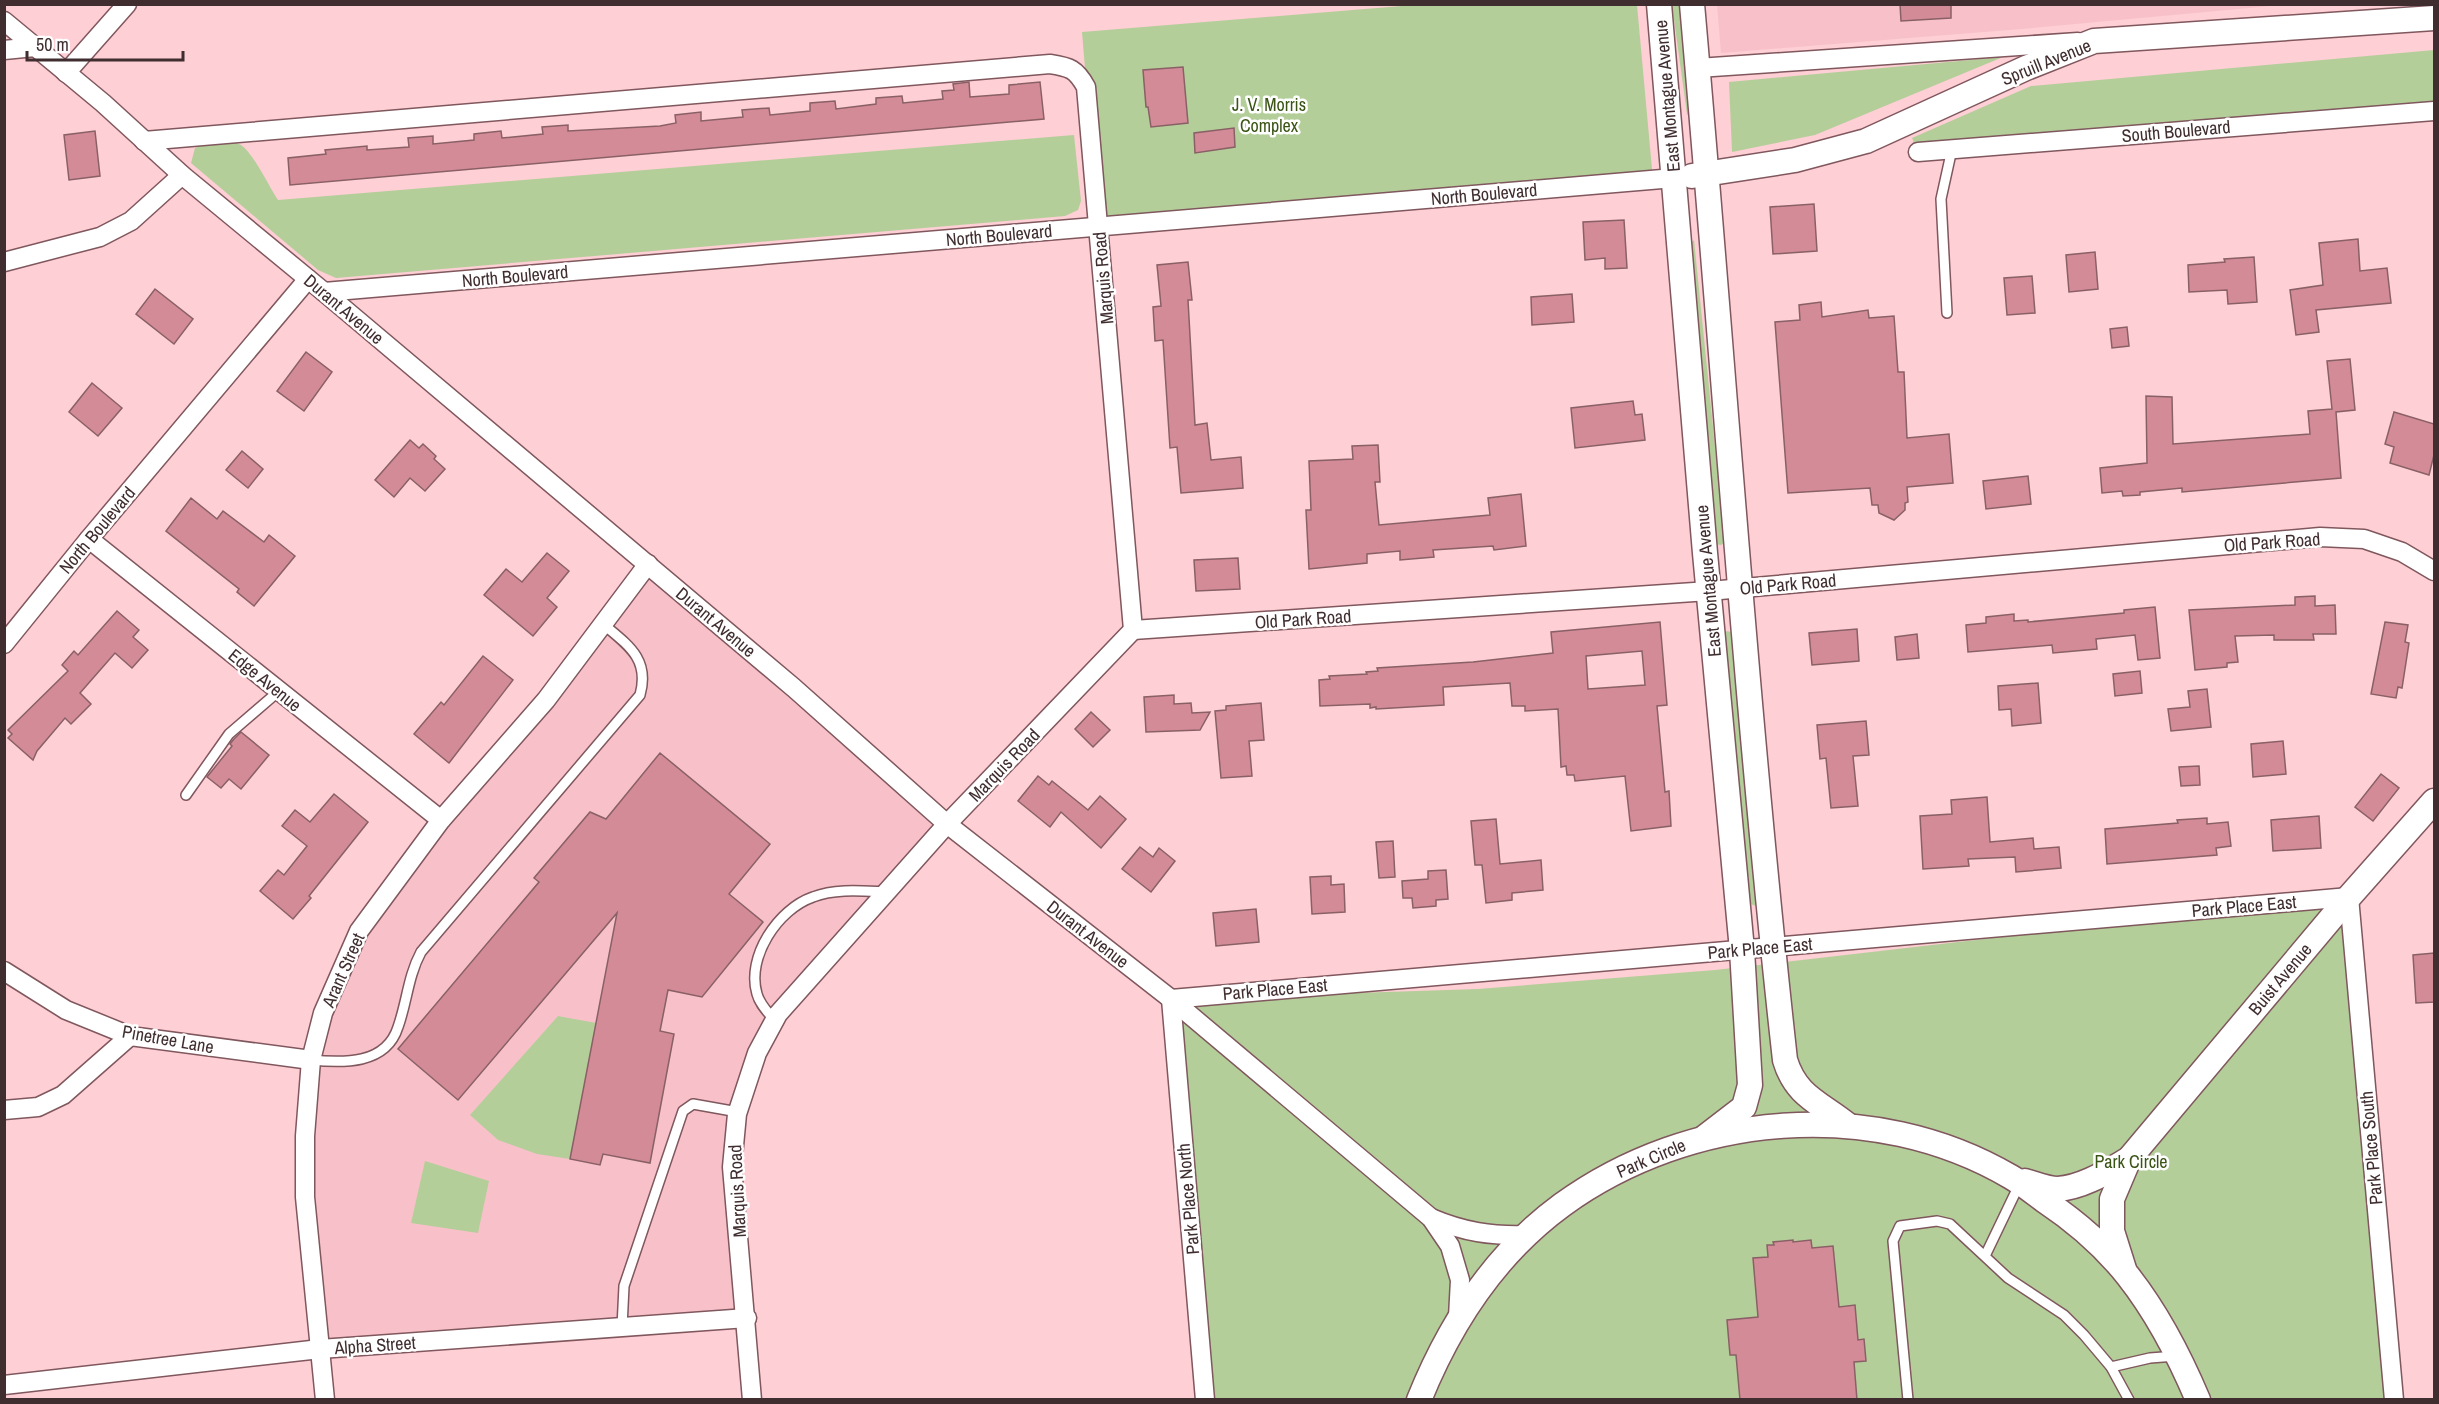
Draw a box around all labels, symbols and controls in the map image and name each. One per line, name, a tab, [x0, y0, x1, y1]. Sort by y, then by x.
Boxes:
street label: East Montague Avenue	[1648, 19, 1686, 173]
scale bar	[27, 24, 183, 62]
text: 50 m	[36, 32, 69, 57]
street label: Spruill Avenue	[1997, 33, 2095, 91]
park label: J. V. Morris Complex	[1232, 92, 1306, 138]
street label: South Boulevard	[2121, 114, 2231, 148]
street label: North Boulevard	[1430, 177, 1538, 211]
street label: North Boulevard	[945, 218, 1053, 252]
street label: Marquis Road	[1087, 231, 1119, 325]
street label: North Boulevard	[461, 259, 569, 293]
street label: Durant Avenue	[299, 268, 389, 350]
street label: North Boulevard	[53, 481, 141, 579]
street label: East Montague Avenue	[1689, 504, 1727, 658]
street label: Old Park Road	[2223, 526, 2321, 558]
street label: Old Park Road	[1739, 567, 1837, 601]
street label: Durant Avenue	[671, 581, 761, 663]
street label: Old Park Road	[1254, 603, 1352, 635]
street label: Edge Avenue	[223, 643, 307, 717]
street label: Marquis Road	[963, 723, 1045, 807]
street label: Park Place East	[2191, 889, 2297, 923]
street label: Durant Avenue	[1042, 894, 1134, 974]
street label: Arant Street	[315, 929, 370, 1012]
street label: Park Place East	[1707, 931, 1813, 965]
street label: Buist Avenue	[2243, 938, 2317, 1020]
street label: Park Place East	[1222, 972, 1328, 1006]
street label: Pinetree Lane	[120, 1019, 216, 1059]
street label: Park Place South	[2354, 1090, 2388, 1206]
street label: Park Circle	[1613, 1132, 1689, 1184]
street label: Park Place North	[1171, 1142, 1205, 1256]
street label: Marquis Road	[722, 1144, 752, 1238]
park label: Park Circle	[2095, 1149, 2168, 1174]
street label: Alpha Street	[333, 1330, 416, 1360]

